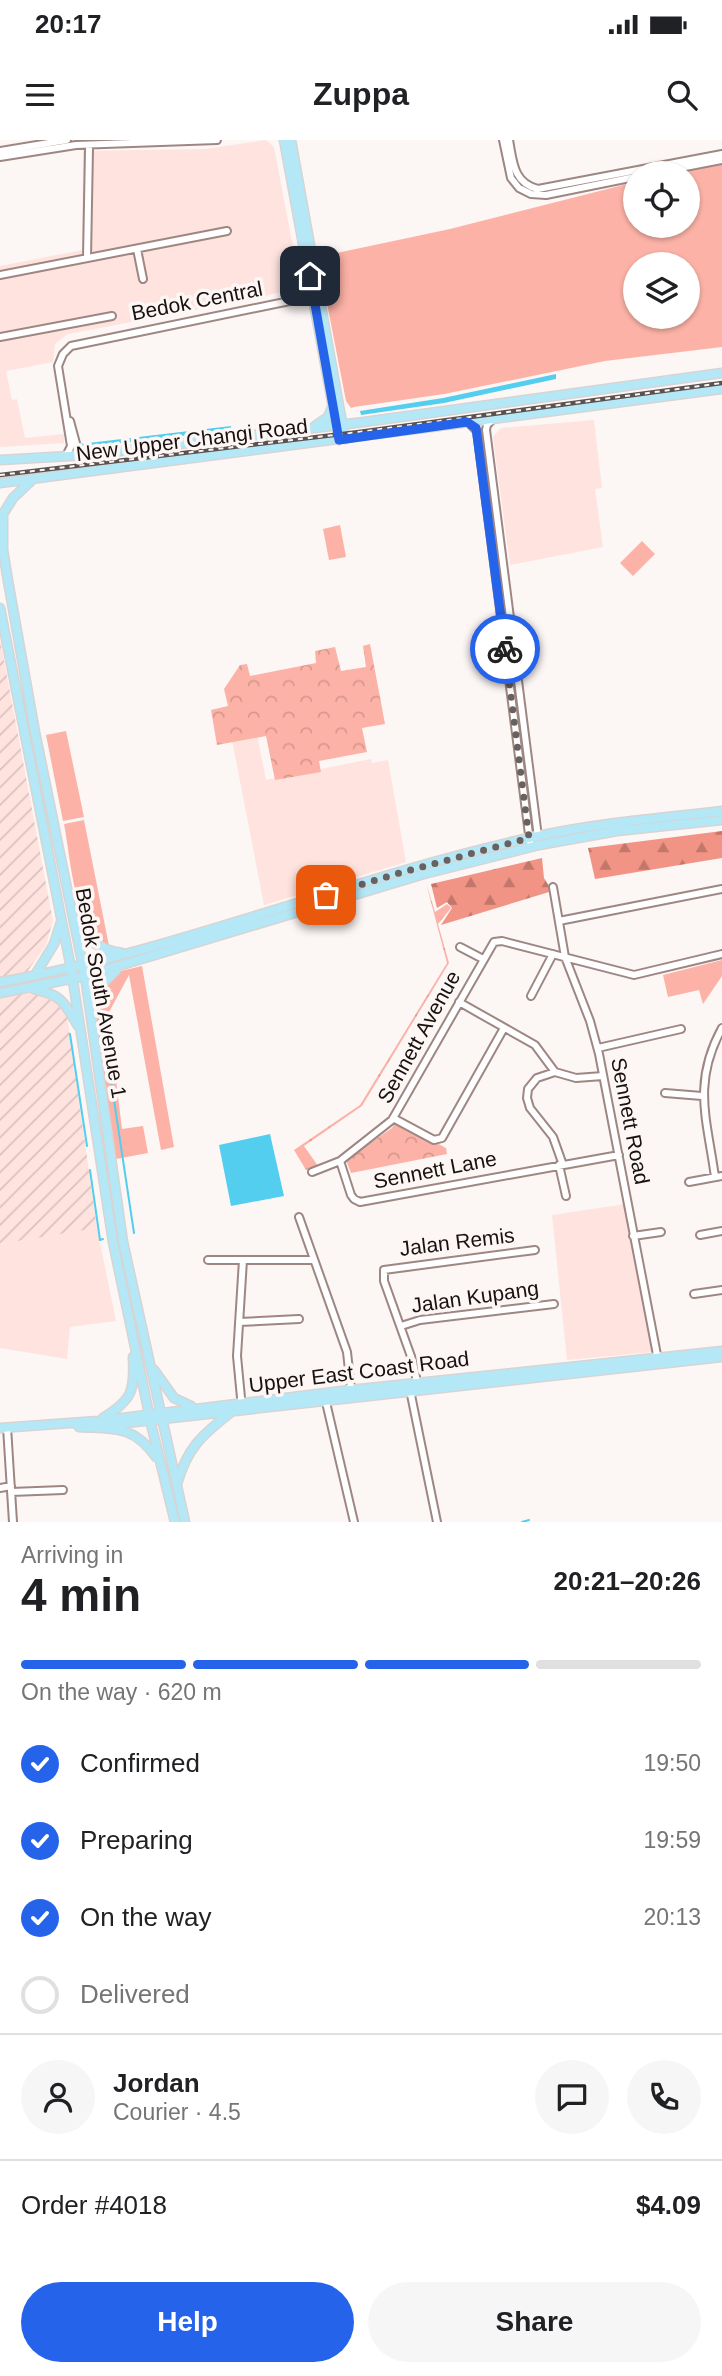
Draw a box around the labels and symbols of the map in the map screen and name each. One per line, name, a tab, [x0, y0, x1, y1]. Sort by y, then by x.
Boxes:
pin	[280, 246, 340, 306]
street label: Bedok Central	[129, 277, 264, 324]
street label: New Upper Changi Road	[75, 414, 309, 465]
courier	[470, 614, 540, 684]
pin	[296, 865, 356, 925]
street label: Bedok South Avenue 1	[72, 886, 131, 1100]
street label: Sennett Avenue	[373, 966, 464, 1107]
street label: Sennett Road	[607, 1056, 654, 1186]
street label: Sennett Lane	[371, 1146, 498, 1193]
street label: Jalan Remis	[398, 1223, 516, 1260]
street label: Jalan Kupang	[410, 1276, 540, 1317]
street label: Upper East Coast Road	[247, 1347, 470, 1396]

